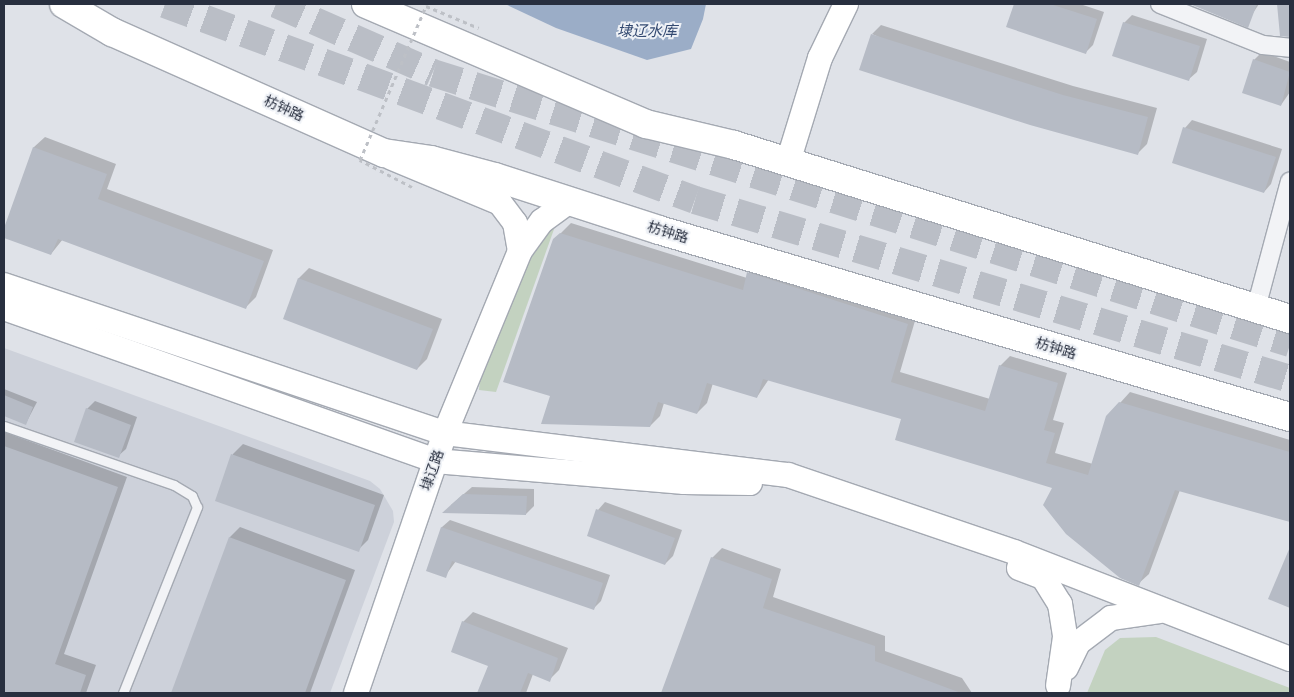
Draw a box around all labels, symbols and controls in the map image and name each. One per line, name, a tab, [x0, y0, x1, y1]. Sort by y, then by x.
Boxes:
water label: 埭辽水库	[617, 22, 677, 40]
street label: 枋钟路	[261, 92, 307, 124]
street label: 枋钟路	[645, 218, 691, 246]
street label: 枋钟路	[1033, 334, 1079, 362]
street label: 埭辽路	[417, 447, 447, 493]

